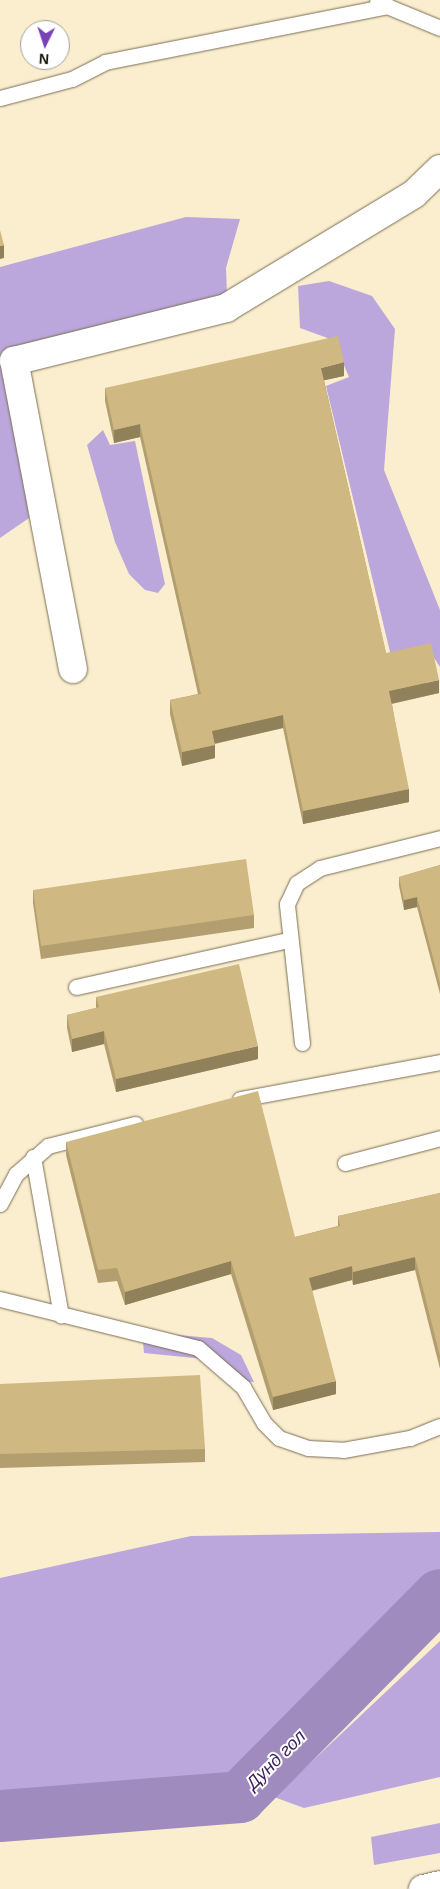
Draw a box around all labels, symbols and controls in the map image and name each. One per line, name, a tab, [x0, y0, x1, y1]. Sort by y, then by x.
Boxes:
north arrow	[20, 20, 70, 70]
text: N	[38, 51, 50, 67]
water label: Дунд гол	[242, 1726, 310, 1794]

